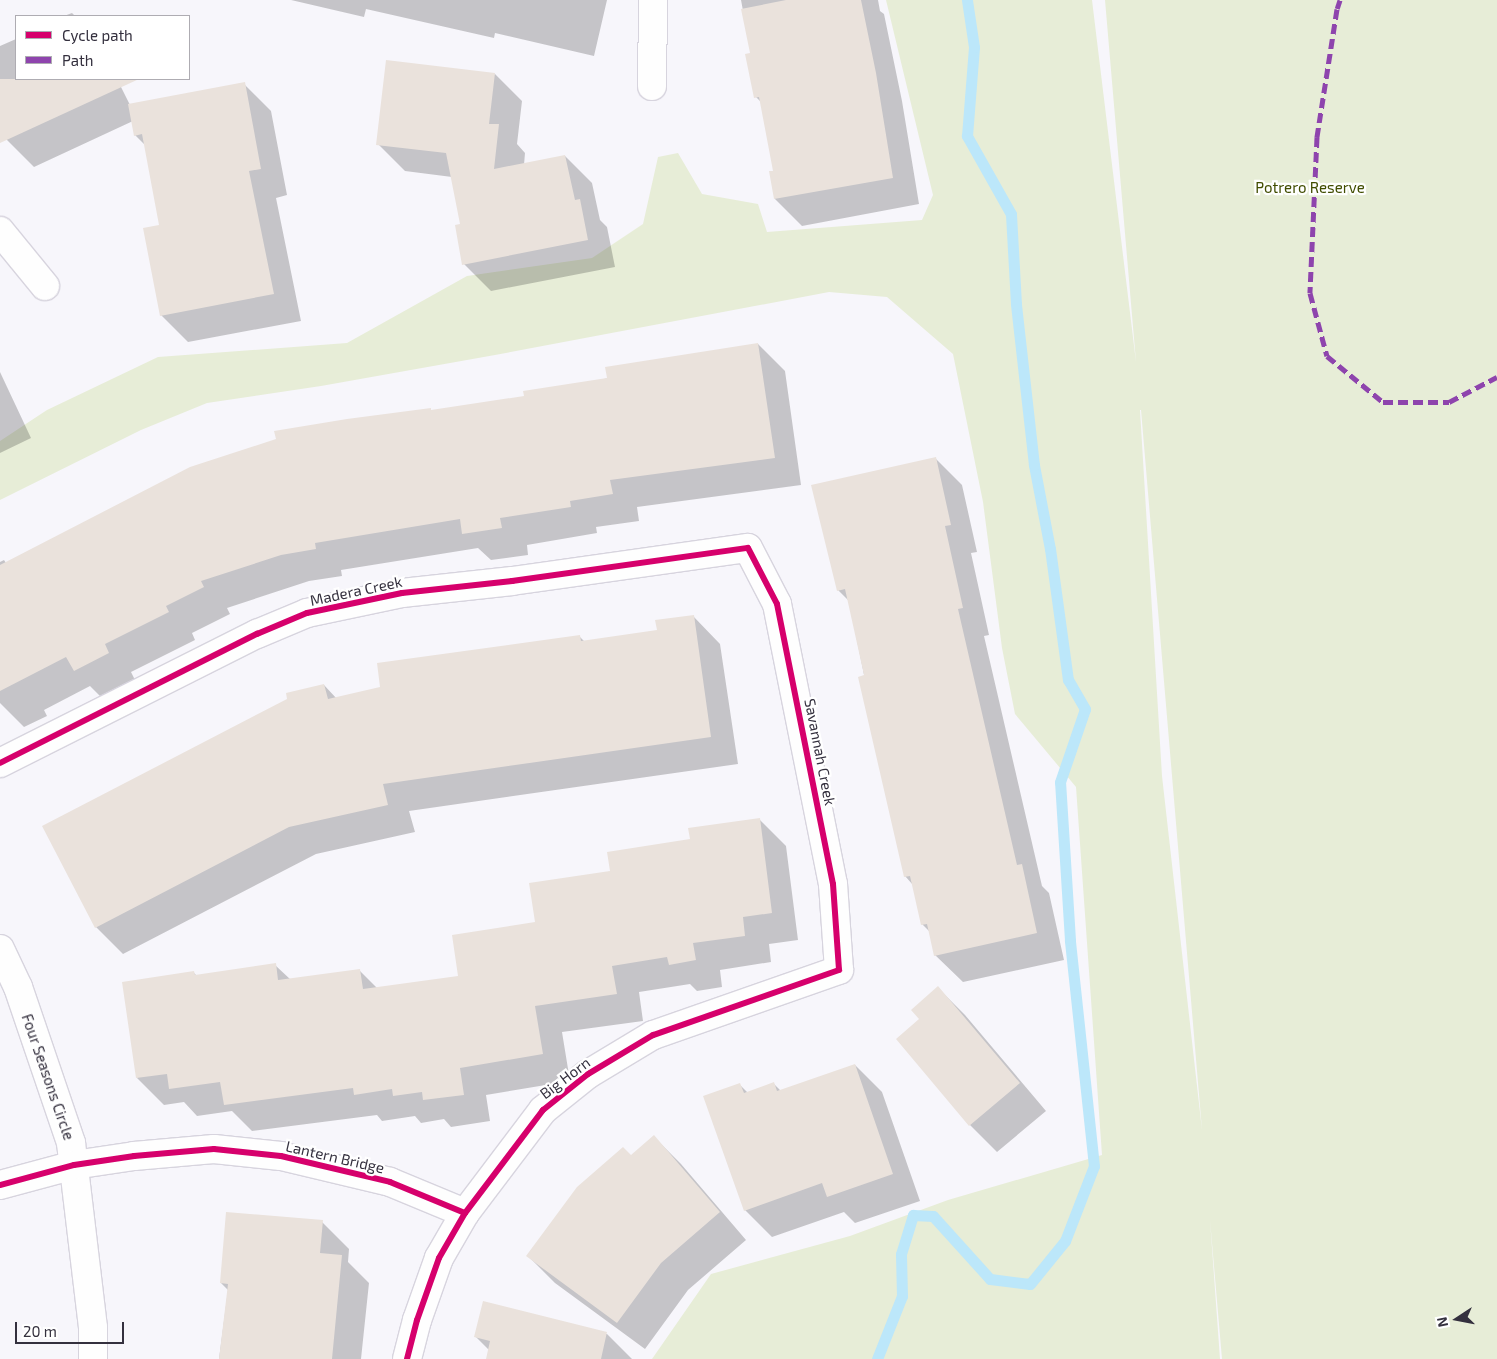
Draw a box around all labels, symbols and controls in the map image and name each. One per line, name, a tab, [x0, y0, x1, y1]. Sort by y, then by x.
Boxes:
legend	[15, 15, 190, 80]
text: Cycle path	[62, 26, 133, 44]
text: Path	[62, 51, 93, 69]
park label: Potrero Reserve	[1255, 179, 1365, 197]
street label: Madera Creek	[308, 572, 404, 610]
street label: Savannah Creek	[801, 697, 839, 807]
street label: Four Seasons Circle	[18, 1011, 78, 1143]
street label: Big Horn	[536, 1053, 594, 1103]
street label: Lantern Bridge	[284, 1137, 386, 1177]
north arrow	[1432, 1294, 1482, 1344]
scale bar	[18, 1312, 126, 1344]
text: N	[1432, 1315, 1451, 1329]
text: 20 m	[23, 1322, 57, 1340]

